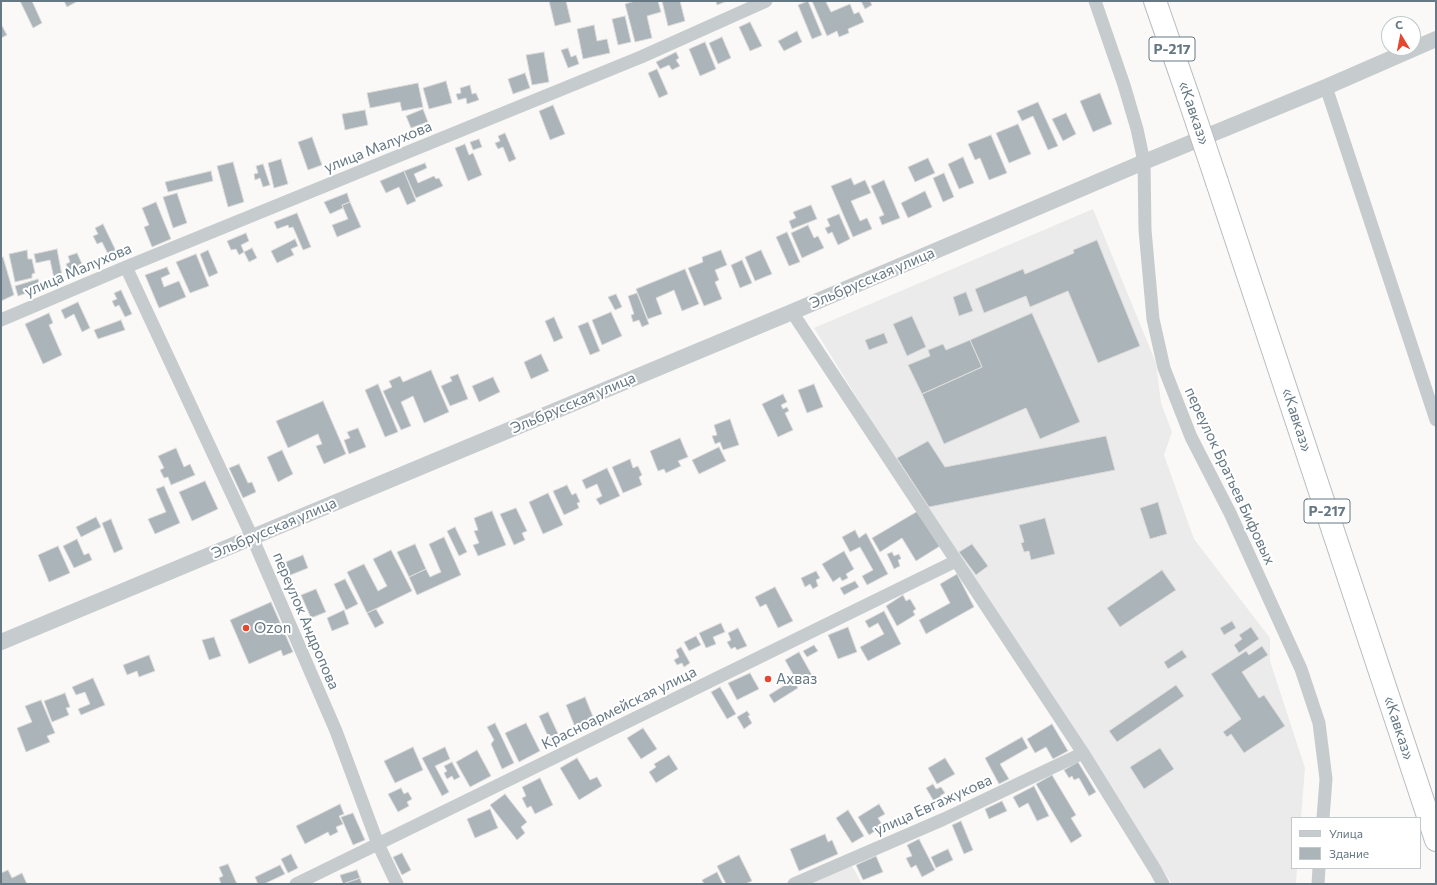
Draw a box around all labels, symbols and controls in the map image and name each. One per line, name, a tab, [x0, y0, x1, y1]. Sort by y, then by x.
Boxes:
north arrow	[1381, 16, 1421, 56]
text: С	[1394, 18, 1404, 32]
road number: Р-217	[1149, 37, 1195, 61]
street label: «Кавказ»	[1175, 79, 1213, 147]
street label: улица Малухова	[321, 117, 435, 177]
street label: улица Малухова	[22, 239, 134, 301]
street label: Эльбрусская улица	[807, 244, 937, 312]
street label: Эльбрусская улица	[508, 369, 638, 437]
street label: переулок Братьев Бифовых	[1181, 384, 1279, 568]
street label: «Кавказ»	[1278, 386, 1316, 454]
street label: Эльбрусская улица	[209, 494, 339, 562]
road number: Р-217	[1304, 499, 1350, 523]
street label: переулок Андропова	[269, 550, 343, 692]
place label: Ozon	[254, 619, 291, 637]
marker: Ozon	[241, 623, 251, 633]
street label: Красноармейская улица	[539, 663, 699, 753]
place label: Ахваз	[776, 670, 817, 688]
marker: Ахваз	[763, 674, 773, 684]
street label: «Кавказ»	[1380, 694, 1418, 762]
street label: улица Евгажукова	[871, 771, 995, 839]
legend	[1291, 817, 1421, 869]
text: Улица	[1329, 826, 1363, 840]
text: Здание	[1329, 846, 1369, 860]

